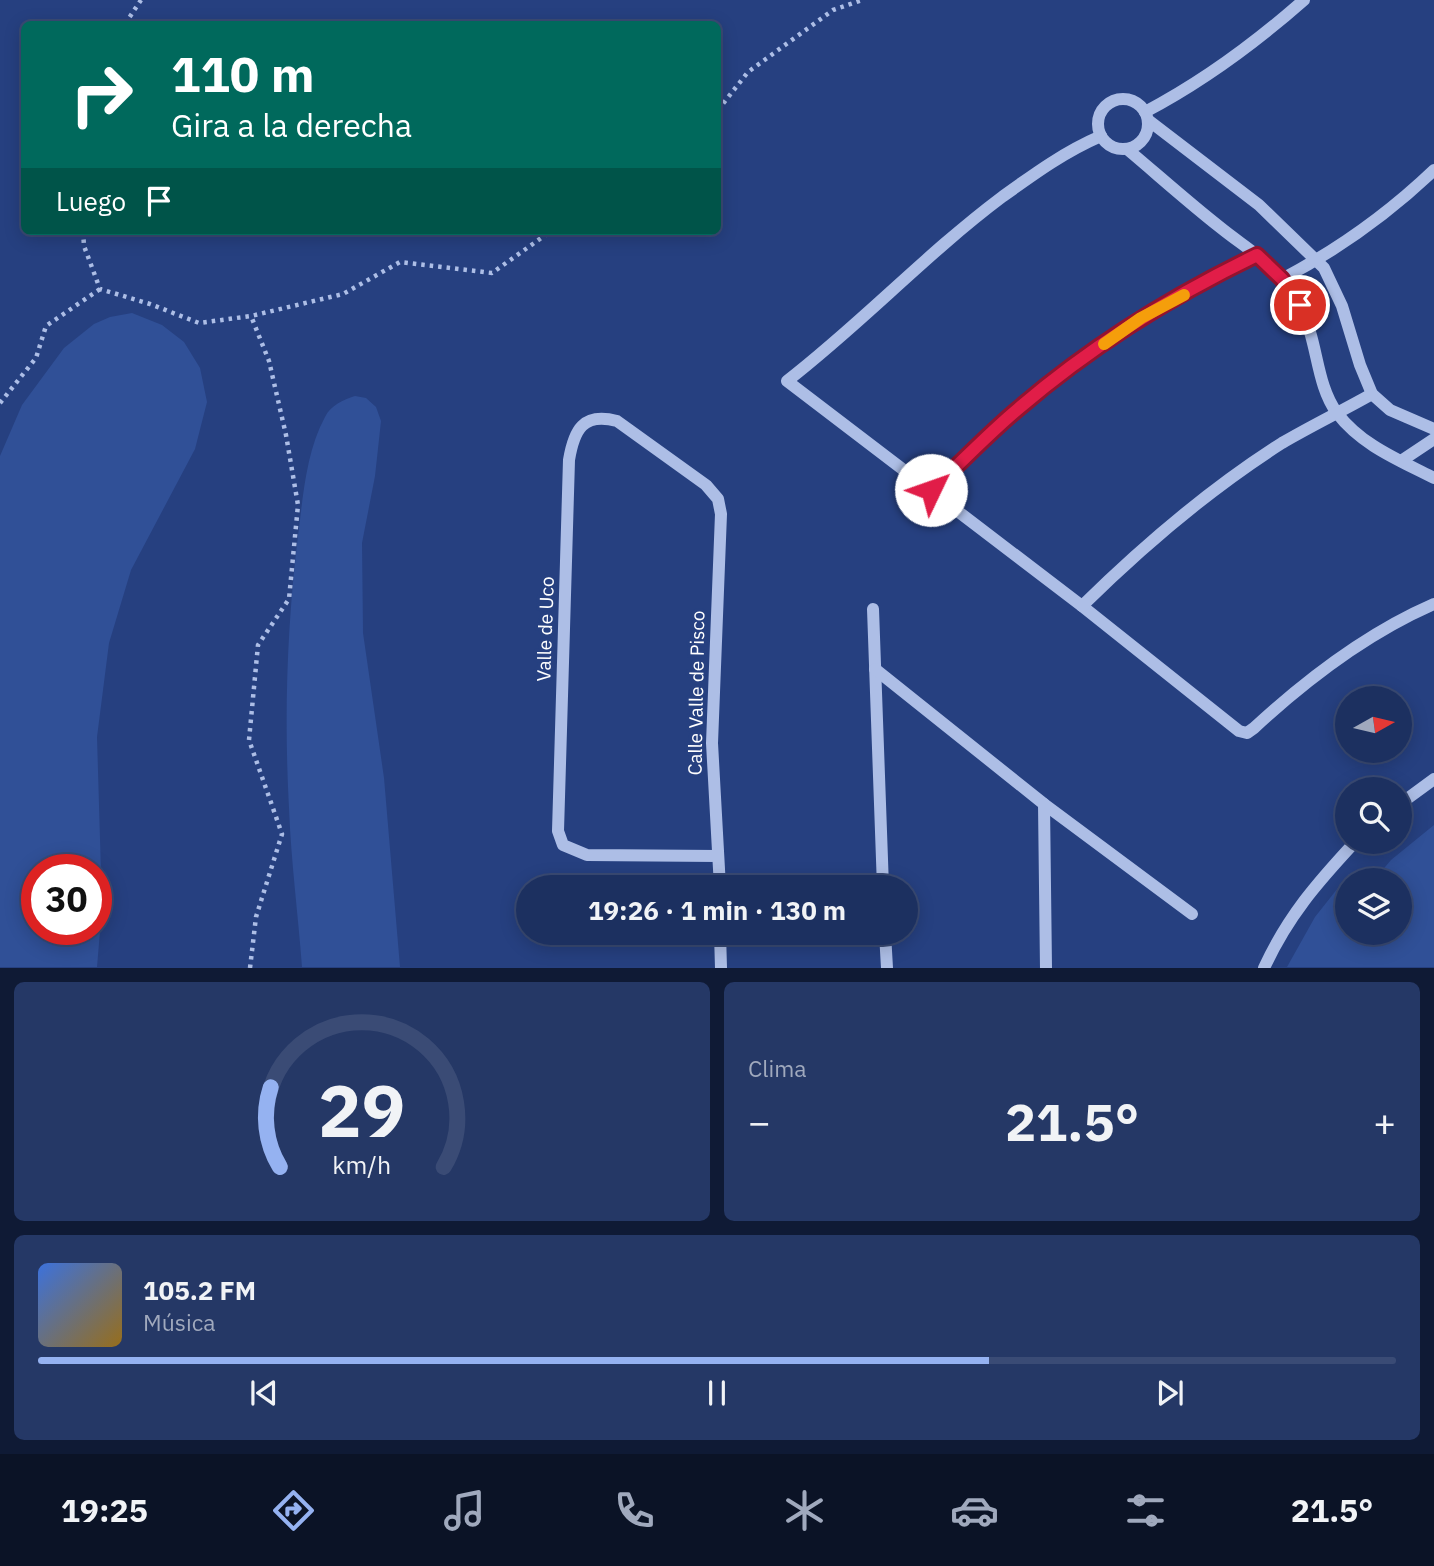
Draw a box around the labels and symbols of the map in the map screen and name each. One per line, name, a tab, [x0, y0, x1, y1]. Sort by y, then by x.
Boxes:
pin	[1270, 275, 1330, 335]
position arrow	[894, 453, 968, 527]
street label: Valle de Uco	[531, 576, 559, 682]
street label: Calle Valle de Pisco	[683, 610, 709, 776]
north arrow	[1335, 686, 1412, 763]
speed limit sign: 30	[21, 854, 112, 945]

